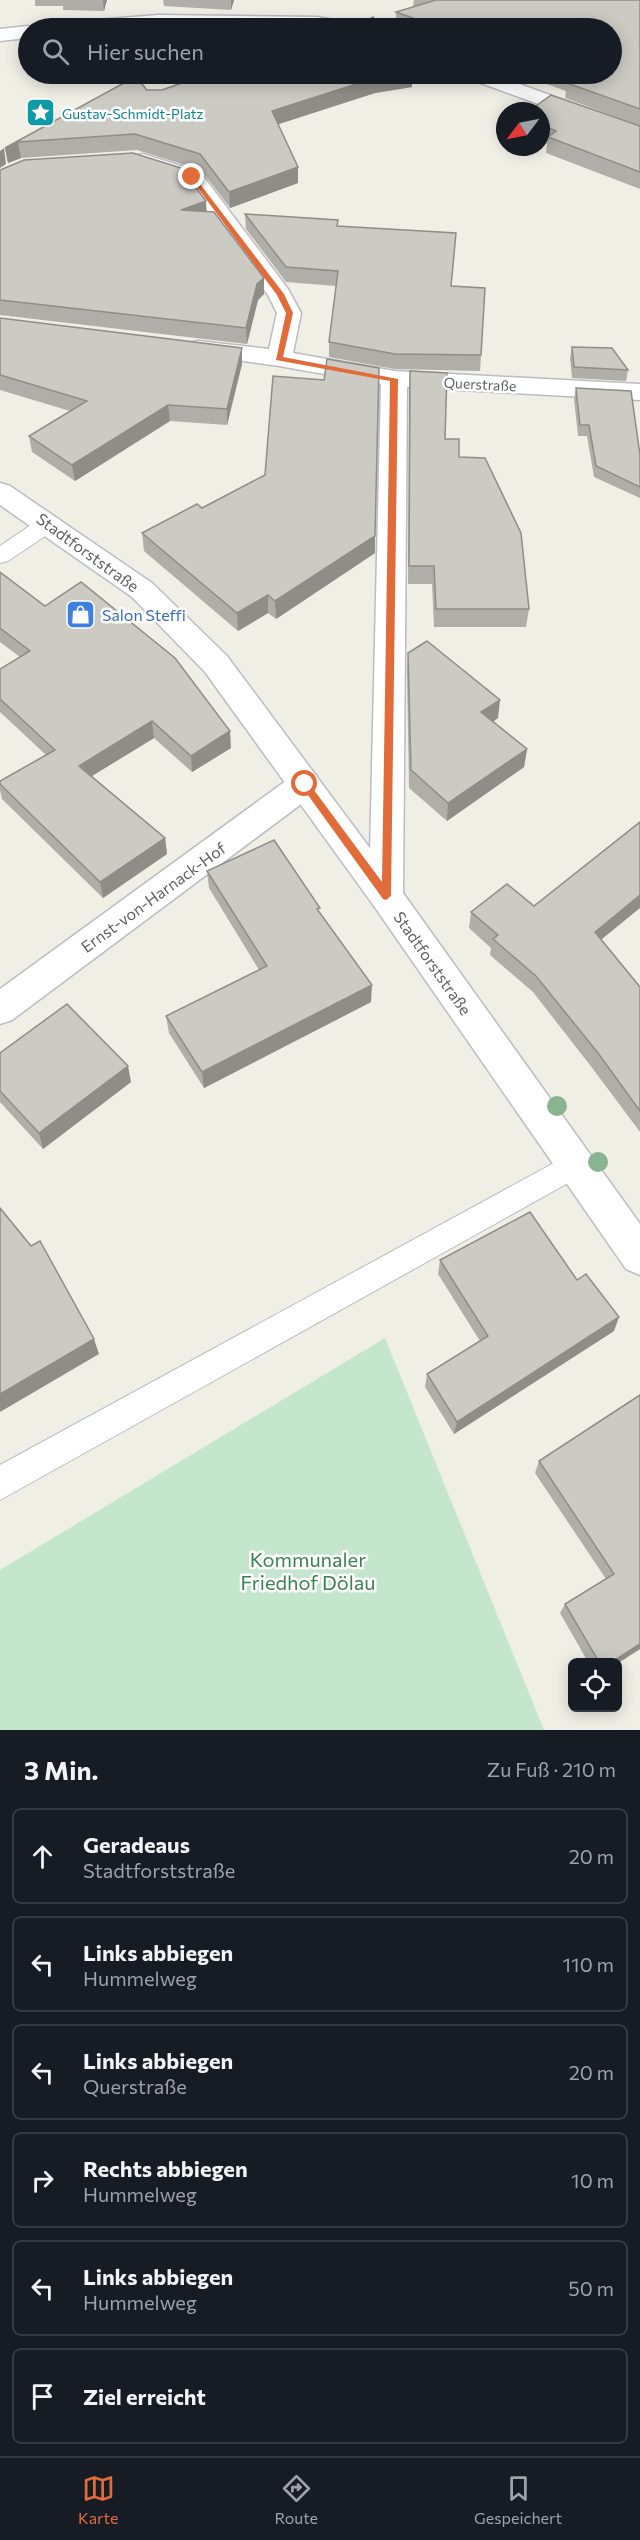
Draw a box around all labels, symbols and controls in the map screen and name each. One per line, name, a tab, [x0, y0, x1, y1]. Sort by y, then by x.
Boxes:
search box	[18, 18, 622, 84]
icon: search	[39, 35, 72, 68]
text: Hier suchen	[87, 38, 204, 65]
place icon: Gustav-Schmidt-Platz	[25, 97, 57, 129]
north arrow	[496, 102, 550, 156]
place label: Gustav-Schmidt-Platz	[62, 105, 204, 122]
route end	[178, 163, 204, 189]
street label: Querstraße	[443, 374, 517, 394]
street label: Stadtforststraße	[33, 508, 143, 596]
shop icon: Salon Steffi	[65, 598, 97, 630]
place label: Salon Steffi	[102, 605, 186, 624]
route start	[291, 770, 317, 796]
street label: Ernst-von-Harnack-Hof	[77, 838, 230, 956]
street label: Stadtforststraße	[390, 908, 476, 1018]
park label: Kommunaler Friedhof Dölau	[241, 1547, 375, 1594]
map controls	[568, 1658, 622, 1712]
button: locate	[568, 1658, 622, 1712]
text: 3 Min.	[24, 1754, 98, 1785]
text: Zu Fuß · 210 m	[487, 1757, 616, 1781]
text: Geradeaus	[83, 1831, 190, 1858]
icon: ahead	[26, 1840, 59, 1873]
text: 20 m	[569, 1844, 614, 1868]
text: Stadtforststraße	[83, 1858, 235, 1882]
text: Links abbiegen	[83, 1939, 233, 1966]
icon: left	[26, 1948, 59, 1981]
text: 110 m	[563, 1952, 614, 1976]
text: Hummelweg	[83, 1966, 197, 1990]
text: Links abbiegen	[83, 2047, 233, 2074]
icon: left	[26, 2056, 59, 2089]
text: 20 m	[569, 2060, 614, 2084]
text: Querstraße	[83, 2074, 187, 2098]
text: Rechts abbiegen	[83, 2155, 248, 2182]
icon: right	[26, 2164, 59, 2197]
text: 10 m	[571, 2168, 614, 2192]
text: Hummelweg	[83, 2182, 197, 2206]
text: Links abbiegen	[83, 2263, 233, 2290]
icon: left	[26, 2272, 59, 2305]
text: 50 m	[568, 2276, 614, 2300]
text: Hummelweg	[83, 2290, 197, 2314]
icon: arrive	[26, 2380, 59, 2413]
text: Ziel erreicht	[83, 2383, 206, 2410]
tab: Karte	[78, 2472, 118, 2527]
tab: Route	[274, 2472, 318, 2527]
tab: Gespeichert	[474, 2472, 562, 2527]

